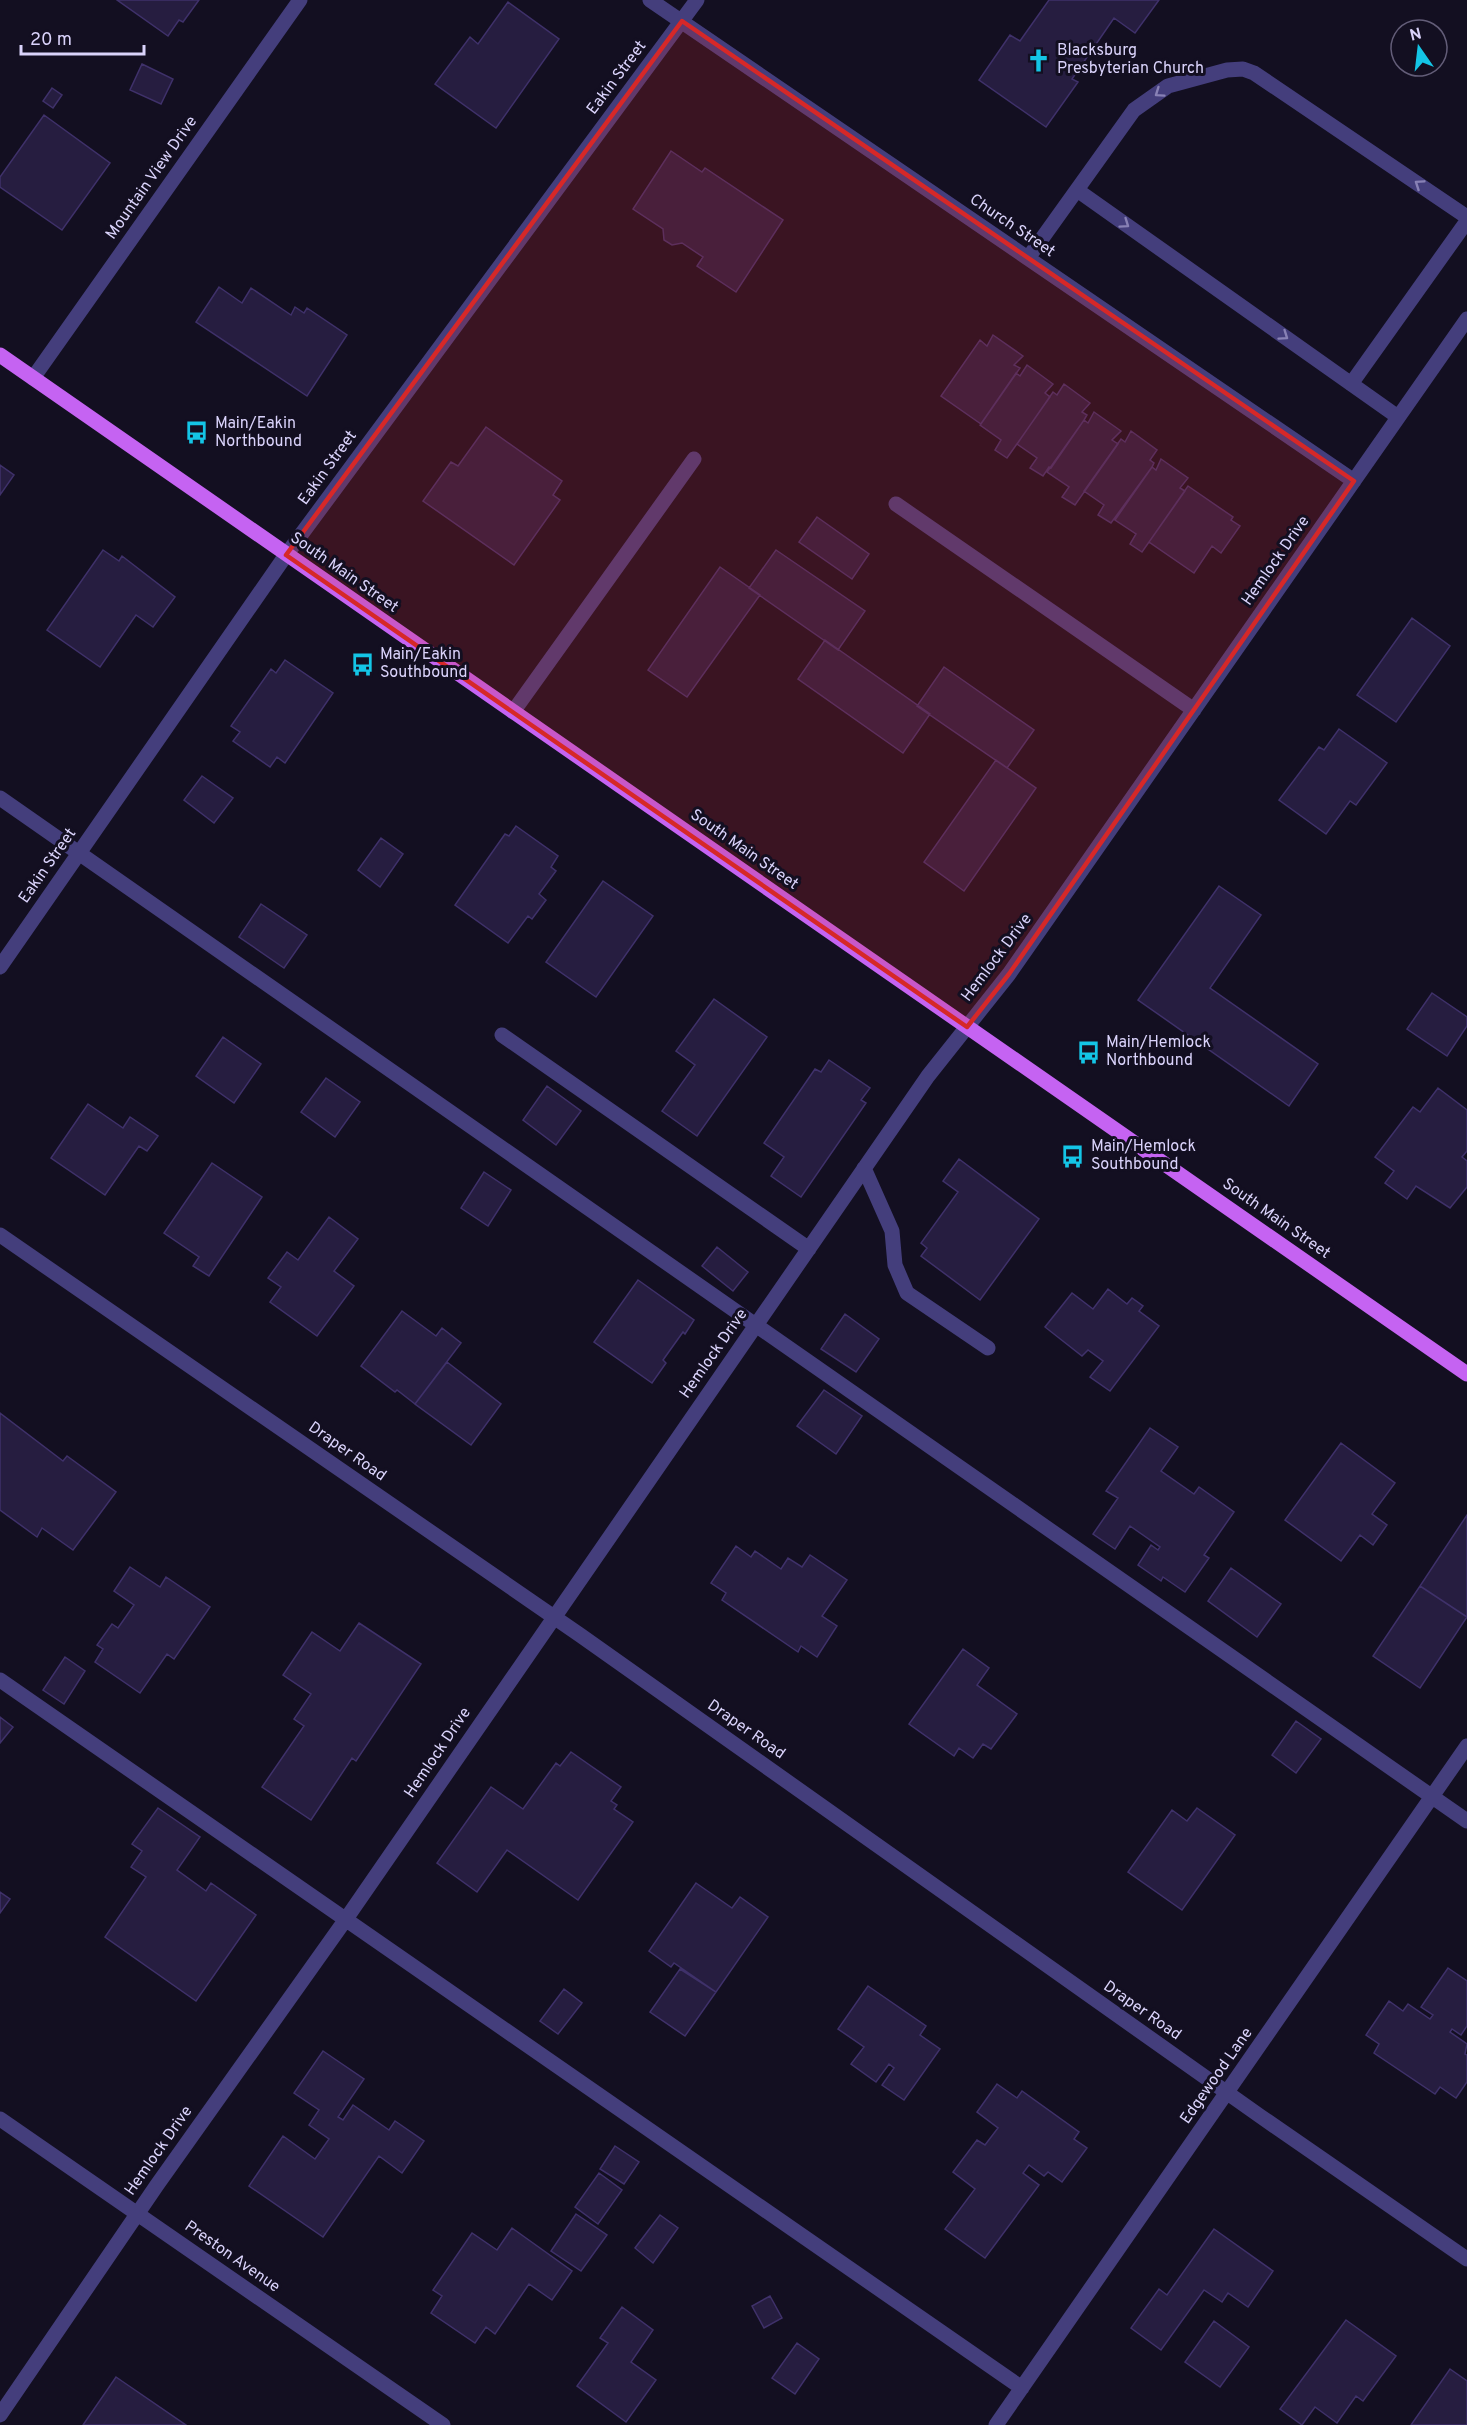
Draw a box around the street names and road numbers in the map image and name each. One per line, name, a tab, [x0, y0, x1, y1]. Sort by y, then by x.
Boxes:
street label: Eakin Street	[583, 37, 651, 119]
street label: Mountain View Drive	[102, 112, 202, 244]
street label: Church Street	[965, 190, 1059, 262]
street label: Eakin Street	[294, 427, 362, 509]
street label: Hemlock Drive	[1238, 512, 1314, 610]
street label: South Main Street	[286, 528, 402, 618]
street label: South Main Street	[686, 805, 802, 895]
street label: Eakin Street	[15, 825, 81, 907]
street label: Hemlock Drive	[957, 910, 1037, 1006]
street label: South Main Street	[1218, 1174, 1334, 1264]
street label: Hemlock Drive	[676, 1305, 752, 1403]
street label: Draper Road	[304, 1418, 390, 1486]
street label: Draper Road	[703, 1696, 789, 1764]
street label: Hemlock Drive	[400, 1704, 476, 1802]
street label: Draper Road	[1099, 1977, 1185, 2045]
street label: Edgewood Lane	[1176, 2024, 1258, 2128]
street label: Hemlock Drive	[121, 2102, 197, 2200]
street label: Preston Avenue	[180, 2217, 284, 2297]

